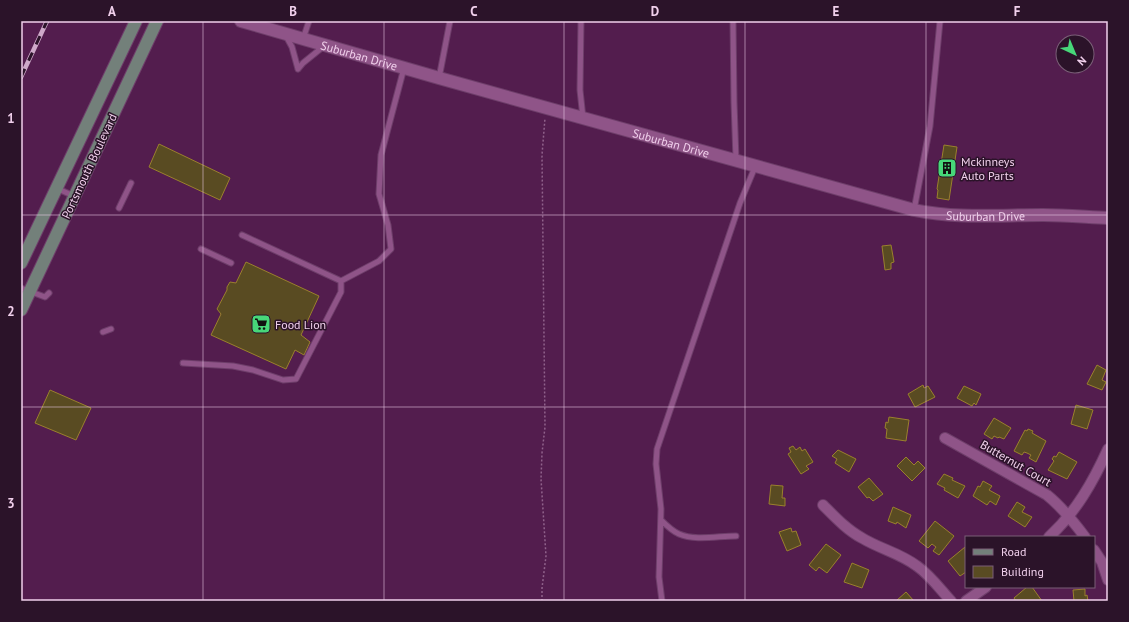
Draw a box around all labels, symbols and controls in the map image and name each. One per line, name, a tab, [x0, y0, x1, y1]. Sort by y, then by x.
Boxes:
text: A	[108, 3, 116, 20]
text: B	[289, 3, 297, 20]
text: C	[470, 3, 478, 20]
text: D	[651, 3, 659, 20]
text: E	[833, 3, 840, 20]
text: F	[1014, 3, 1021, 20]
north arrow	[1055, 34, 1095, 74]
street label: Suburban Drive	[319, 37, 399, 73]
text: N	[1074, 54, 1089, 69]
text: 1	[7, 110, 15, 127]
street label: Portsmouth Boulevard	[58, 111, 120, 221]
street label: Suburban Drive	[631, 125, 711, 160]
place label: Mckinneys Auto Parts	[961, 154, 1014, 183]
building icon: Mckinneys Auto Parts	[936, 157, 958, 179]
street label: Suburban Drive	[946, 207, 1025, 223]
text: 2	[7, 303, 15, 320]
supermarket icon: Food Lion	[250, 313, 272, 335]
place label: Food Lion	[275, 317, 326, 332]
street label: Butternut Court	[978, 437, 1054, 489]
text: 3	[7, 495, 15, 512]
legend	[965, 536, 1095, 588]
text: Road	[1001, 544, 1026, 559]
text: Building	[1001, 564, 1044, 579]

